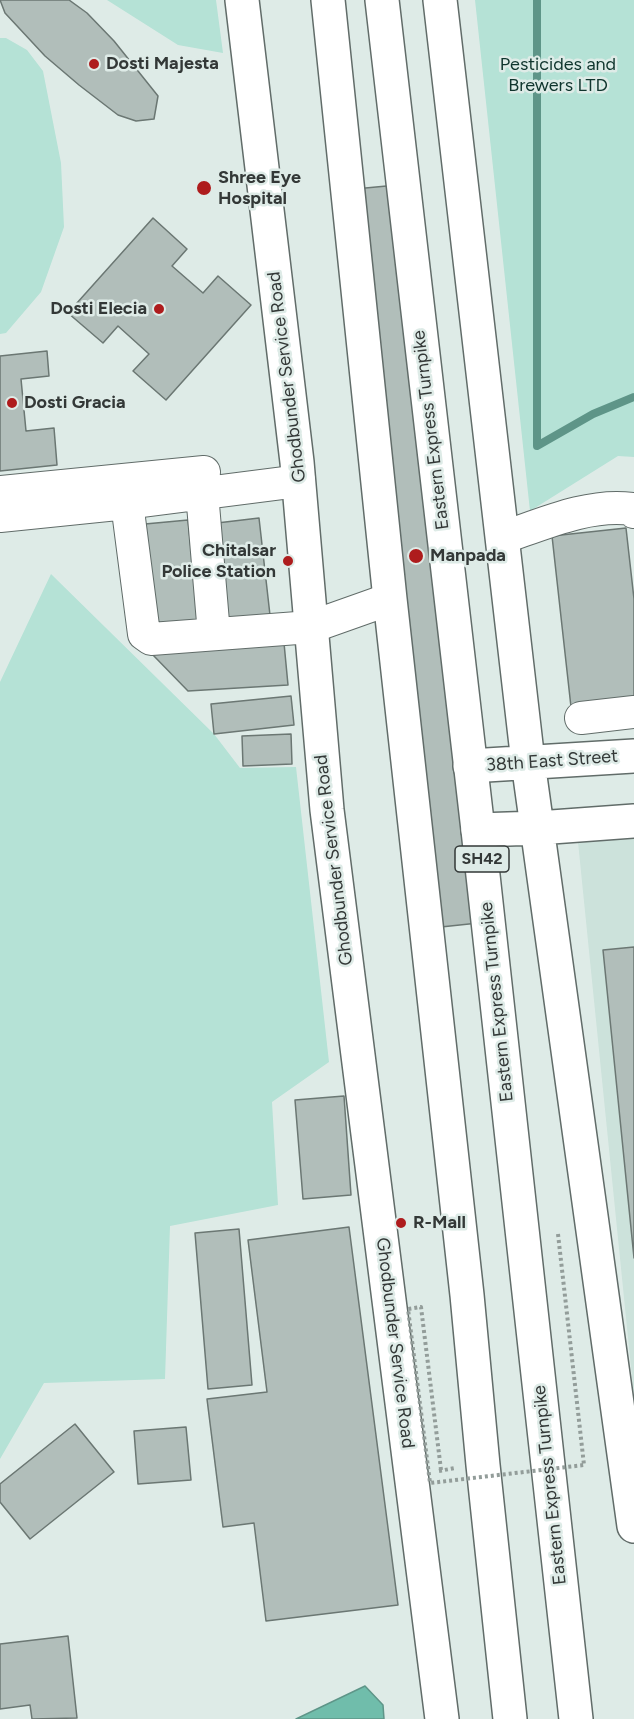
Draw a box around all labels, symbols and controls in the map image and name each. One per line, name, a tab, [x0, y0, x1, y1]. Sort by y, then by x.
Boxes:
place label: Dosti Majesta	[106, 53, 219, 75]
park label: Pesticides and Brewers LTD	[500, 54, 616, 97]
marker: Dosti Majesta	[87, 57, 101, 71]
place label: Shree Eye Hospital	[218, 167, 301, 210]
marker: Shree Eye Hospital	[195, 179, 213, 197]
street label: Ghodbunder Service Road	[263, 270, 311, 484]
place label: Dosti Elecia	[50, 298, 147, 320]
marker: Dosti Elecia	[152, 302, 166, 316]
street label: Eastern Express Turnpike	[408, 329, 454, 531]
place label: Dosti Gracia	[24, 392, 126, 414]
marker: Dosti Gracia	[5, 396, 19, 410]
place label: Chitalsar Police Station	[161, 540, 276, 582]
place label: Manpada	[430, 545, 506, 567]
marker: Manpada	[407, 547, 425, 565]
marker: Chitalsar Police Station	[281, 554, 295, 568]
street label: 38th East Street	[485, 746, 619, 776]
street label: Ghodbunder Service Road	[310, 753, 358, 967]
road number: SH42	[455, 846, 509, 872]
street label: Eastern Express Turnpike	[476, 901, 518, 1103]
place label: R-Mall	[413, 1212, 466, 1234]
marker: R-Mall	[394, 1216, 408, 1230]
street label: Ghodbunder Service Road	[371, 1236, 419, 1450]
street label: Eastern Express Turnpike	[529, 1384, 571, 1586]

